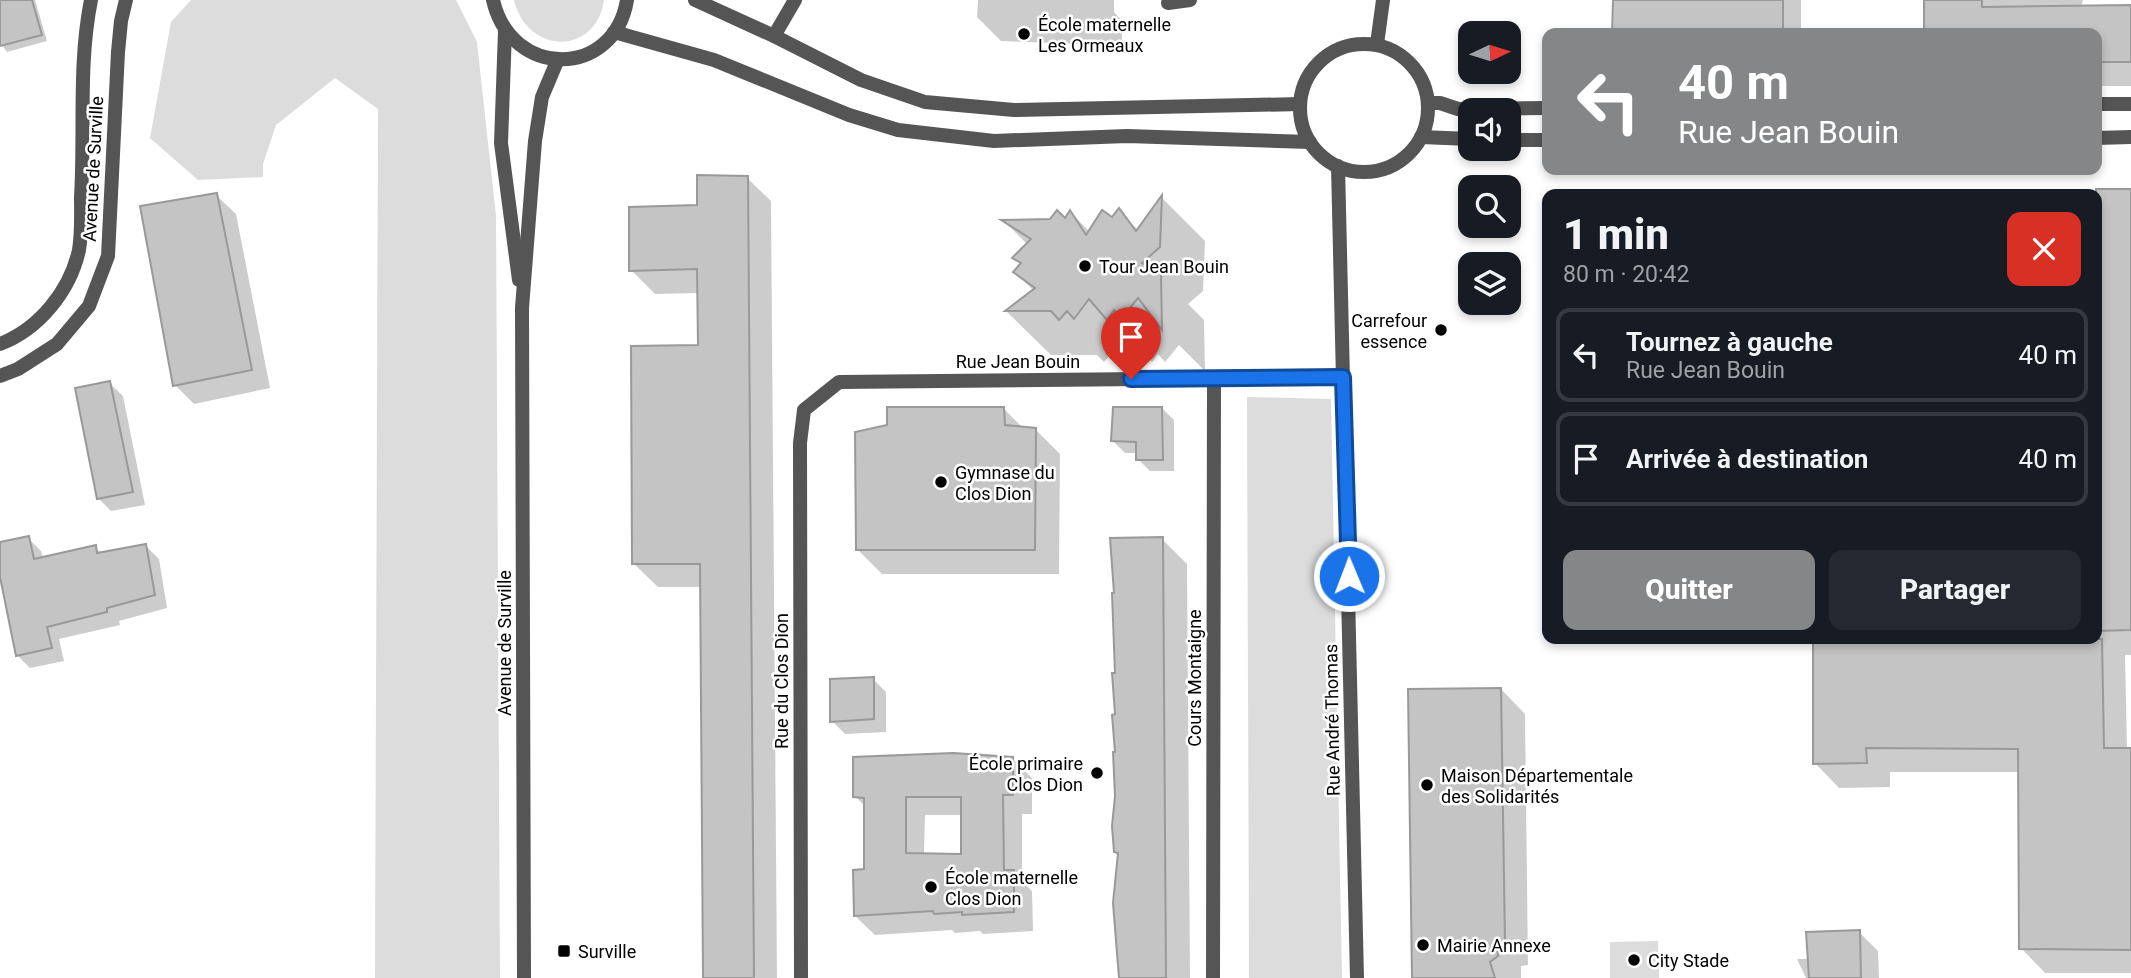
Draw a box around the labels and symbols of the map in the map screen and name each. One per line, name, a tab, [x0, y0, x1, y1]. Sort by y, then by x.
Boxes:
place label: École maternelle Les Ormeaux	[1038, 14, 1171, 56]
north arrow	[1458, 21, 1521, 84]
marker: École maternelle Les Ormeaux	[1016, 26, 1032, 42]
street label: Avenue de Surville	[79, 96, 107, 242]
place label: Tour Jean Bouin	[1099, 256, 1229, 277]
marker: Tour Jean Bouin	[1077, 258, 1093, 274]
pin	[1101, 307, 1161, 379]
place label: Carrefour essence	[1351, 310, 1427, 352]
marker: Carrefour essence	[1433, 322, 1449, 338]
street label: Rue Jean Bouin	[956, 351, 1080, 372]
place label: Gymnase du Clos Dion	[955, 462, 1055, 504]
marker: Gymnase du Clos Dion	[933, 474, 949, 490]
position arrow	[1312, 539, 1386, 613]
street label: Avenue de Surville	[494, 570, 515, 716]
street label: Cours Montaigne	[1184, 609, 1205, 747]
street label: Rue du Clos Dion	[771, 613, 792, 749]
street label: Rue André Thomas	[1320, 644, 1344, 796]
place label: École primaire Clos Dion	[969, 753, 1083, 795]
marker: École primaire Clos Dion	[1089, 765, 1105, 781]
place label: Maison Départementale des Solidarités	[1441, 765, 1633, 807]
marker: Maison Départementale des Solidarités	[1419, 777, 1435, 793]
place label: École maternelle Clos Dion	[945, 867, 1078, 909]
marker: École maternelle Clos Dion	[923, 879, 939, 895]
place label: Mairie Annexe	[1437, 935, 1551, 956]
marker: Mairie Annexe	[1415, 937, 1431, 953]
place label: Surville	[578, 941, 636, 962]
marker: Surville	[556, 943, 572, 959]
place label: City Stade	[1648, 950, 1729, 971]
marker: City Stade	[1626, 952, 1642, 968]

